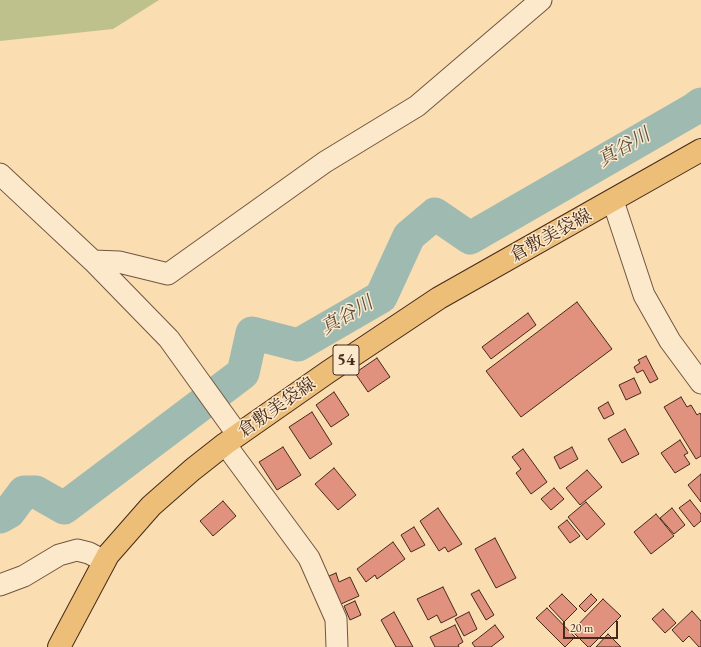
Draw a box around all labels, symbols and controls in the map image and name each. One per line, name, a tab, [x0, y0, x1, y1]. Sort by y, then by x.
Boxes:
water label: 真谷川	[594, 124, 654, 172]
street label: 倉敷美袋線	[506, 205, 596, 267]
water label: 真谷川	[317, 292, 377, 340]
road number: 54	[333, 345, 359, 375]
street label: 倉敷美袋線	[234, 373, 320, 443]
scale bar	[565, 613, 620, 639]
text: 20 m	[570, 620, 593, 636]

